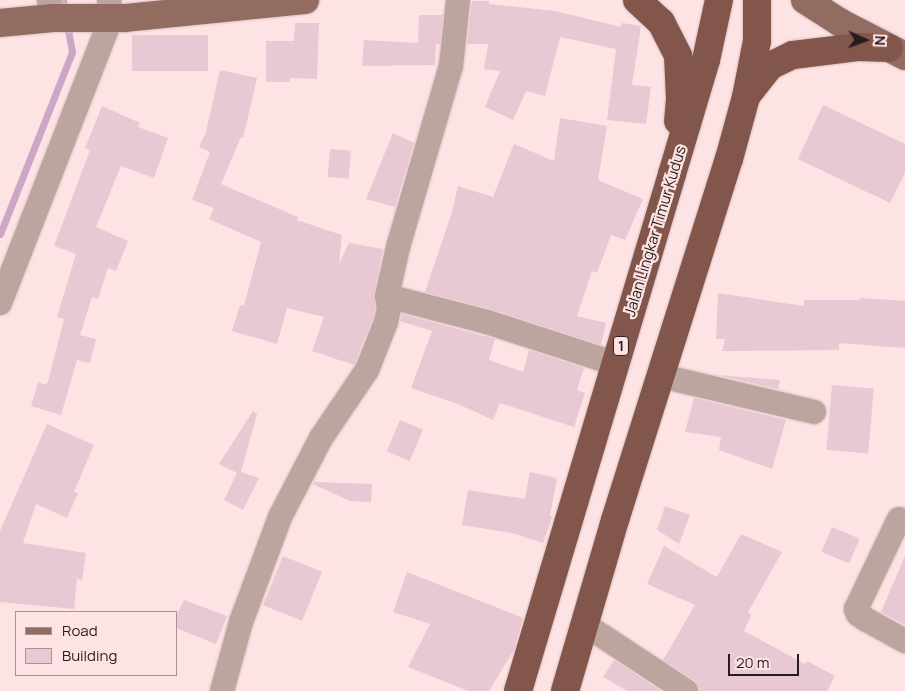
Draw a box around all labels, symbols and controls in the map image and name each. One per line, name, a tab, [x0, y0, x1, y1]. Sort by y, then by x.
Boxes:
north arrow	[840, 15, 890, 65]
text: N	[871, 35, 890, 46]
street label: Jalan Lingkar Timur Kudus	[620, 143, 690, 319]
road number: 1	[612, 334, 630, 358]
legend	[15, 611, 178, 676]
text: Road	[62, 620, 98, 641]
scale bar	[730, 644, 801, 676]
text: Building	[62, 645, 117, 666]
text: 20 m	[736, 652, 769, 673]

